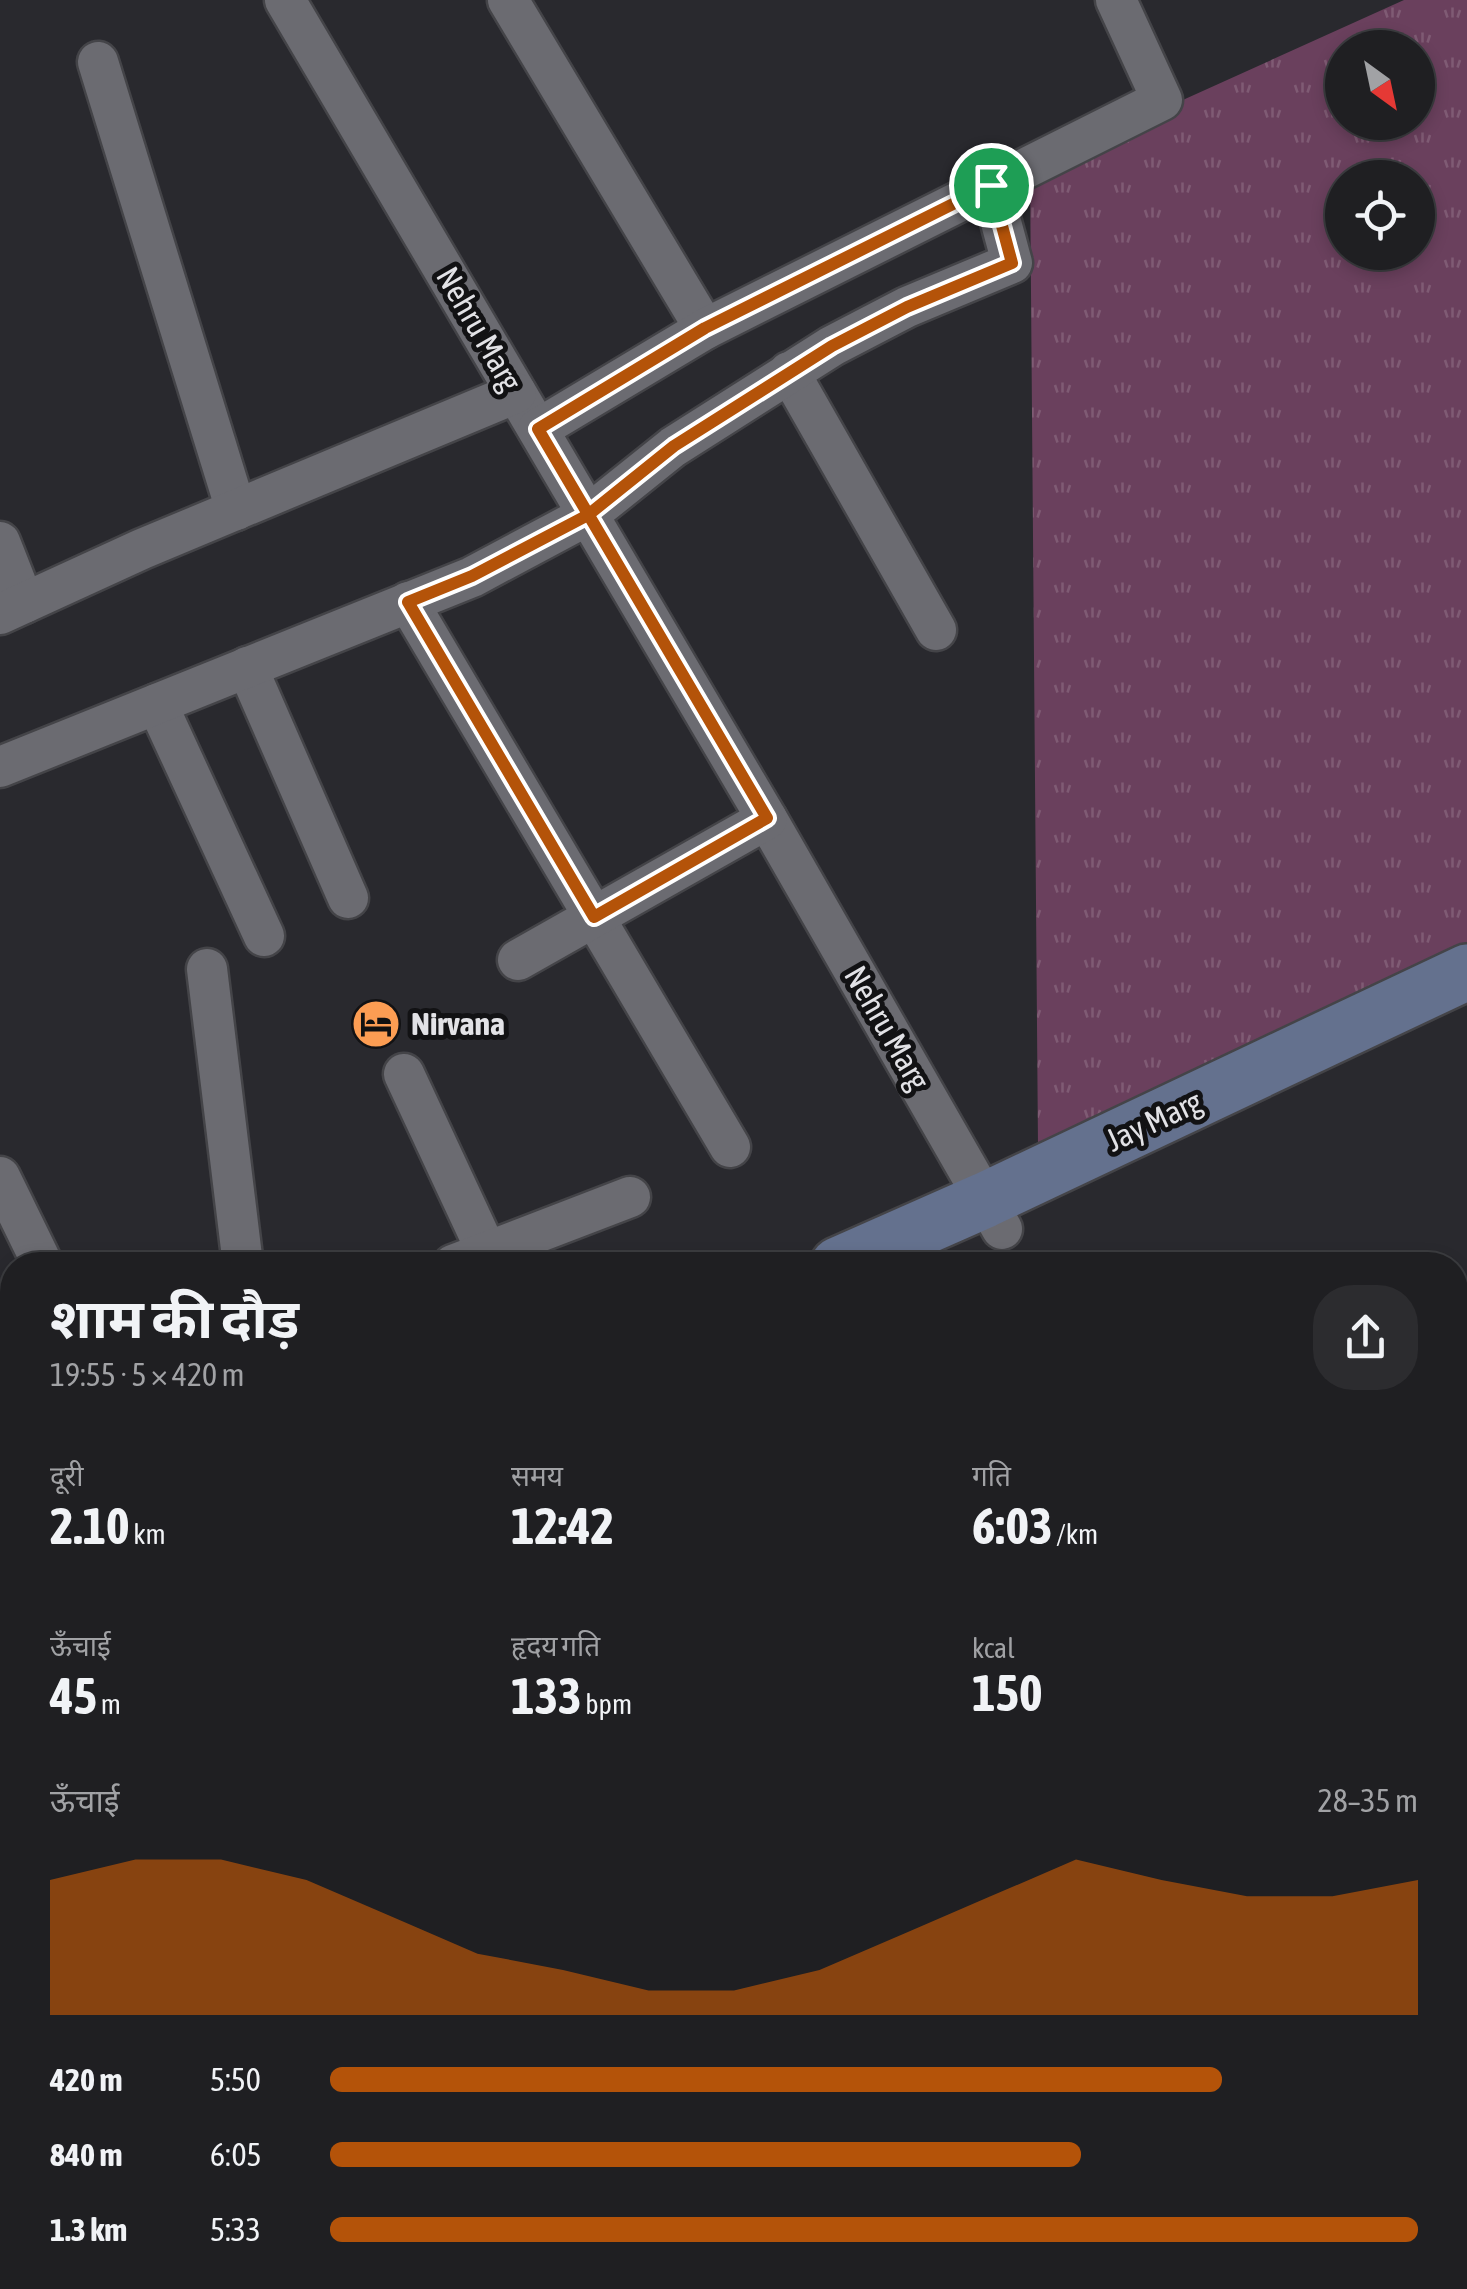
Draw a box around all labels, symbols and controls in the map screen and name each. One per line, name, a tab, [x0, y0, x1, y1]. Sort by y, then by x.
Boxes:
north arrow	[1325, 30, 1435, 140]
map controls	[1325, 30, 1435, 270]
pin	[949, 143, 1034, 228]
icon: arrive	[964, 158, 1019, 213]
button: locate	[1325, 160, 1435, 270]
street label: Nehru Marg	[429, 260, 530, 397]
street label: Nehru Marg	[837, 959, 938, 1096]
hotel icon: Nirvana	[350, 998, 402, 1050]
place label: Nirvana	[411, 1005, 505, 1042]
street label: Jay Marg	[1100, 1082, 1208, 1159]
button: share	[1313, 1285, 1418, 1390]
text: शाम की दौड़	[50, 1287, 299, 1350]
text: 19:55 · 5 × 420 m	[50, 1356, 244, 1393]
text: दूरी	[50, 1460, 84, 1492]
text: समय	[511, 1460, 563, 1492]
text: गति	[972, 1460, 1011, 1492]
text: 2.10	[50, 1497, 129, 1555]
text: 12:42	[511, 1497, 614, 1555]
text: 6:03	[972, 1497, 1052, 1555]
text: km	[129, 1518, 166, 1550]
text: /km	[1052, 1518, 1098, 1550]
text: ऊँचाई	[50, 1630, 111, 1662]
text: हृदय गति	[511, 1630, 600, 1662]
text: kcal	[972, 1632, 1015, 1664]
text: 150	[972, 1664, 1043, 1722]
text: 45	[50, 1667, 97, 1725]
text: 133	[511, 1667, 582, 1725]
text: m	[97, 1688, 121, 1720]
text: bpm	[582, 1688, 632, 1720]
text: ऊँचाई	[50, 1782, 119, 1819]
text: 28–35 m	[1318, 1782, 1418, 1819]
text: 420 m	[50, 2061, 123, 2098]
text: 5:50	[210, 2061, 261, 2098]
text: 840 m	[50, 2136, 123, 2173]
text: 6:05	[210, 2136, 261, 2173]
text: 1.3 km	[50, 2211, 127, 2248]
text: 5:33	[210, 2211, 261, 2248]

